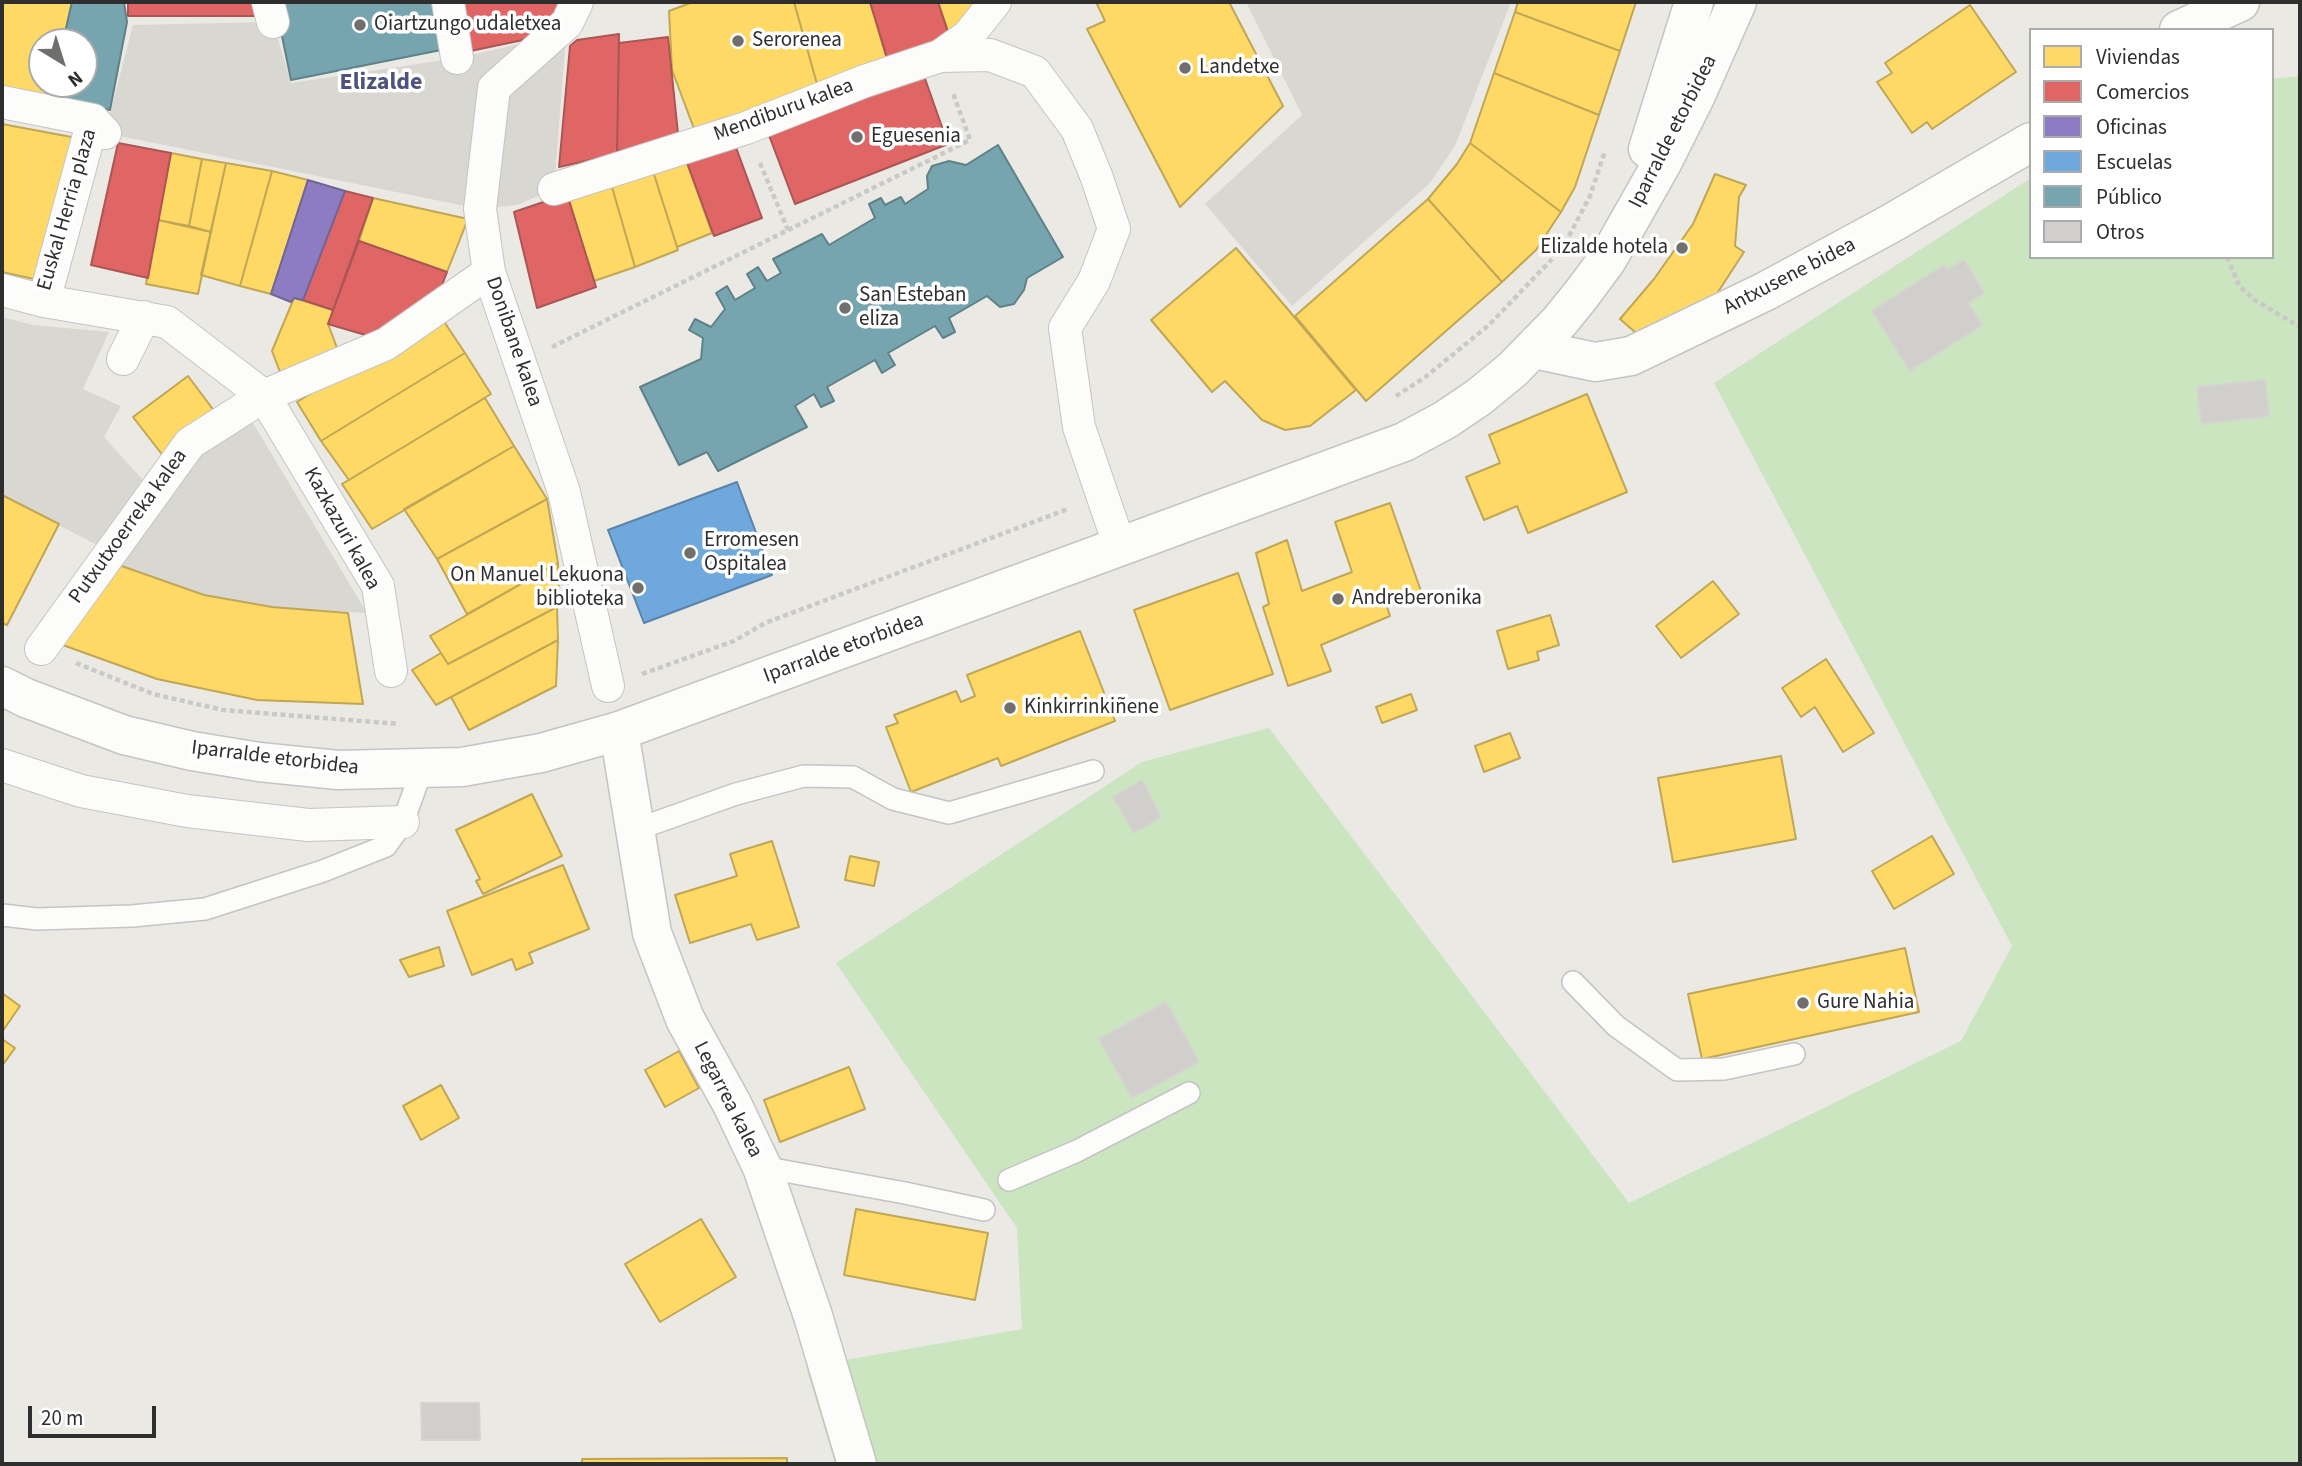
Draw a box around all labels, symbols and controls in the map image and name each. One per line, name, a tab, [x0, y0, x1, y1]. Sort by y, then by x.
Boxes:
place label: Oiartzungo udaletxea	[374, 12, 561, 38]
marker: Oiartzungo udaletxea	[352, 17, 368, 33]
north arrow	[28, 28, 98, 98]
place label: Serorenea	[752, 28, 842, 54]
legend	[2029, 28, 2274, 259]
marker: Serorenea	[730, 33, 746, 49]
text: Viviendas	[2096, 42, 2180, 72]
street label: Iparralde etorbidea	[1625, 51, 1723, 213]
place label: Landetxe	[1199, 55, 1279, 81]
marker: Landetxe	[1177, 60, 1193, 76]
text: N	[62, 64, 88, 93]
district label: Elizalde	[339, 70, 423, 98]
street label: Mendiburu kalea	[711, 74, 857, 148]
text: Comercios	[2096, 77, 2189, 107]
text: Oficinas	[2096, 112, 2167, 142]
place label: Eguesenia	[871, 124, 961, 150]
street label: Euskal Herria plaza	[33, 126, 103, 294]
marker: Eguesenia	[849, 129, 865, 145]
text: Escuelas	[2096, 147, 2172, 177]
text: Público	[2096, 182, 2162, 212]
text: Otros	[2096, 217, 2144, 247]
street label: Antxusene bidea	[1720, 233, 1860, 321]
place label: Elizalde hotela	[1540, 235, 1668, 261]
marker: Elizalde hotela	[1674, 240, 1690, 256]
street label: Donibane kalea	[479, 274, 547, 410]
place label: San Esteban eliza	[859, 283, 967, 333]
marker: San Esteban eliza	[837, 300, 853, 316]
street label: Putxutxoerreka kalea	[64, 445, 194, 609]
street label: Kazkazuri kalea	[297, 463, 385, 595]
place label: Erromesen Ospitalea	[704, 528, 799, 578]
marker: Erromesen Ospitalea	[682, 545, 698, 561]
place label: On Manuel Lekuona biblioteka	[450, 563, 624, 613]
marker: On Manuel Lekuona biblioteka	[630, 580, 646, 596]
place label: Andreberonika	[1352, 586, 1482, 612]
marker: Andreberonika	[1330, 591, 1346, 607]
street label: Iparralde etorbidea	[760, 608, 928, 690]
place label: Kinkirrinkiñene	[1024, 695, 1159, 721]
marker: Kinkirrinkiñene	[1002, 700, 1018, 716]
street label: Iparralde etorbidea	[190, 736, 360, 782]
place label: Gure Nahia	[1817, 990, 1914, 1016]
marker: Gure Nahia	[1795, 995, 1811, 1011]
street label: Legarrea kalea	[687, 1038, 767, 1162]
scale bar	[32, 1392, 159, 1436]
text: 20 m	[41, 1403, 83, 1433]

